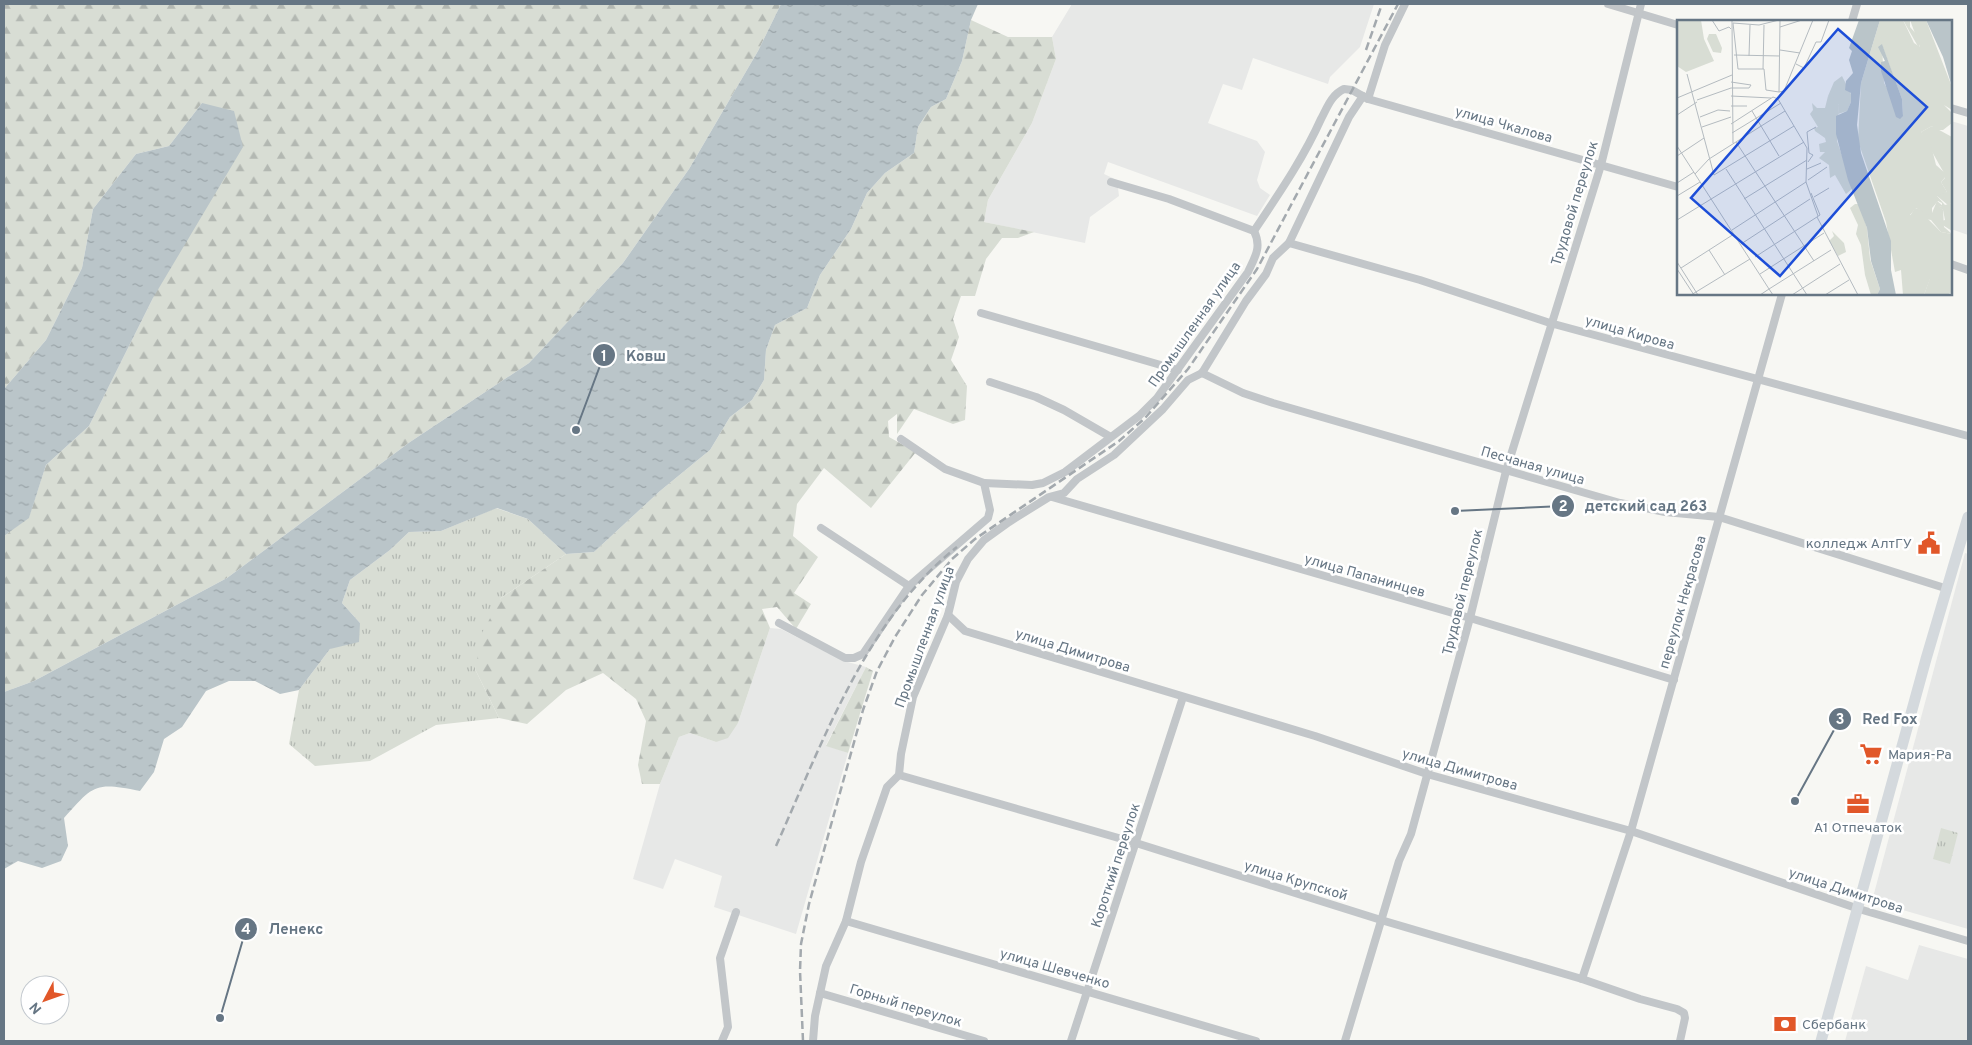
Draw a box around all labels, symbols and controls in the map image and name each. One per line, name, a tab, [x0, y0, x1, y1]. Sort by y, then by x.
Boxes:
inset map	[1677, 20, 1952, 295]
street label: улица Чкалова	[1453, 103, 1554, 147]
street label: Трудовой переулок	[1548, 139, 1603, 268]
street label: Промышленная улица	[1145, 259, 1245, 391]
street label: улица Кирова	[1583, 313, 1676, 354]
callout: Ковш	[591, 340, 676, 370]
text: 1	[601, 348, 607, 367]
text: Ковш	[626, 348, 666, 367]
street label: Песчаная улица	[1479, 443, 1586, 489]
callout: детский сад 263	[1550, 491, 1718, 521]
text: 2	[1558, 498, 1568, 517]
text: детский сад 263	[1585, 498, 1707, 517]
street label: Трудовой переулок	[1440, 527, 1487, 657]
public building icon: колледж АлтГУ	[1916, 530, 1942, 556]
street label: переулок Некрасова	[1656, 534, 1711, 671]
place label: колледж АлтГУ	[1806, 536, 1912, 553]
street label: улица Папанинцев	[1302, 551, 1427, 602]
street label: Промышленная улица	[892, 564, 959, 711]
street label: улица Димитрова	[1013, 626, 1132, 677]
callout: Red Fox	[1827, 704, 1928, 734]
text: 3	[1836, 711, 1845, 730]
text: Red Fox	[1862, 711, 1918, 730]
supermarket icon: Мария-Ра	[1858, 741, 1884, 767]
street label: улица Димитрова	[1400, 746, 1519, 795]
place label: Мария-Ра	[1888, 747, 1952, 764]
office icon: А1 Отпечаток	[1845, 791, 1871, 817]
street label: Короткий переулок	[1088, 801, 1145, 930]
place label: А1 Отпечаток	[1814, 820, 1902, 837]
street label: улица Крупской	[1242, 858, 1349, 905]
street label: улица Димитрова	[1786, 865, 1905, 918]
callout: Ленекс	[233, 914, 333, 944]
text: 4	[241, 921, 251, 940]
text: Ленекс	[269, 921, 323, 940]
street label: улица Шевченко	[998, 946, 1112, 993]
north arrow	[20, 975, 70, 1025]
street label: Горный переулок	[847, 981, 964, 1032]
text: N	[27, 998, 46, 1017]
bank icon: Сбербанк	[1772, 1011, 1798, 1037]
place label: Сбербанк	[1802, 1017, 1866, 1034]

